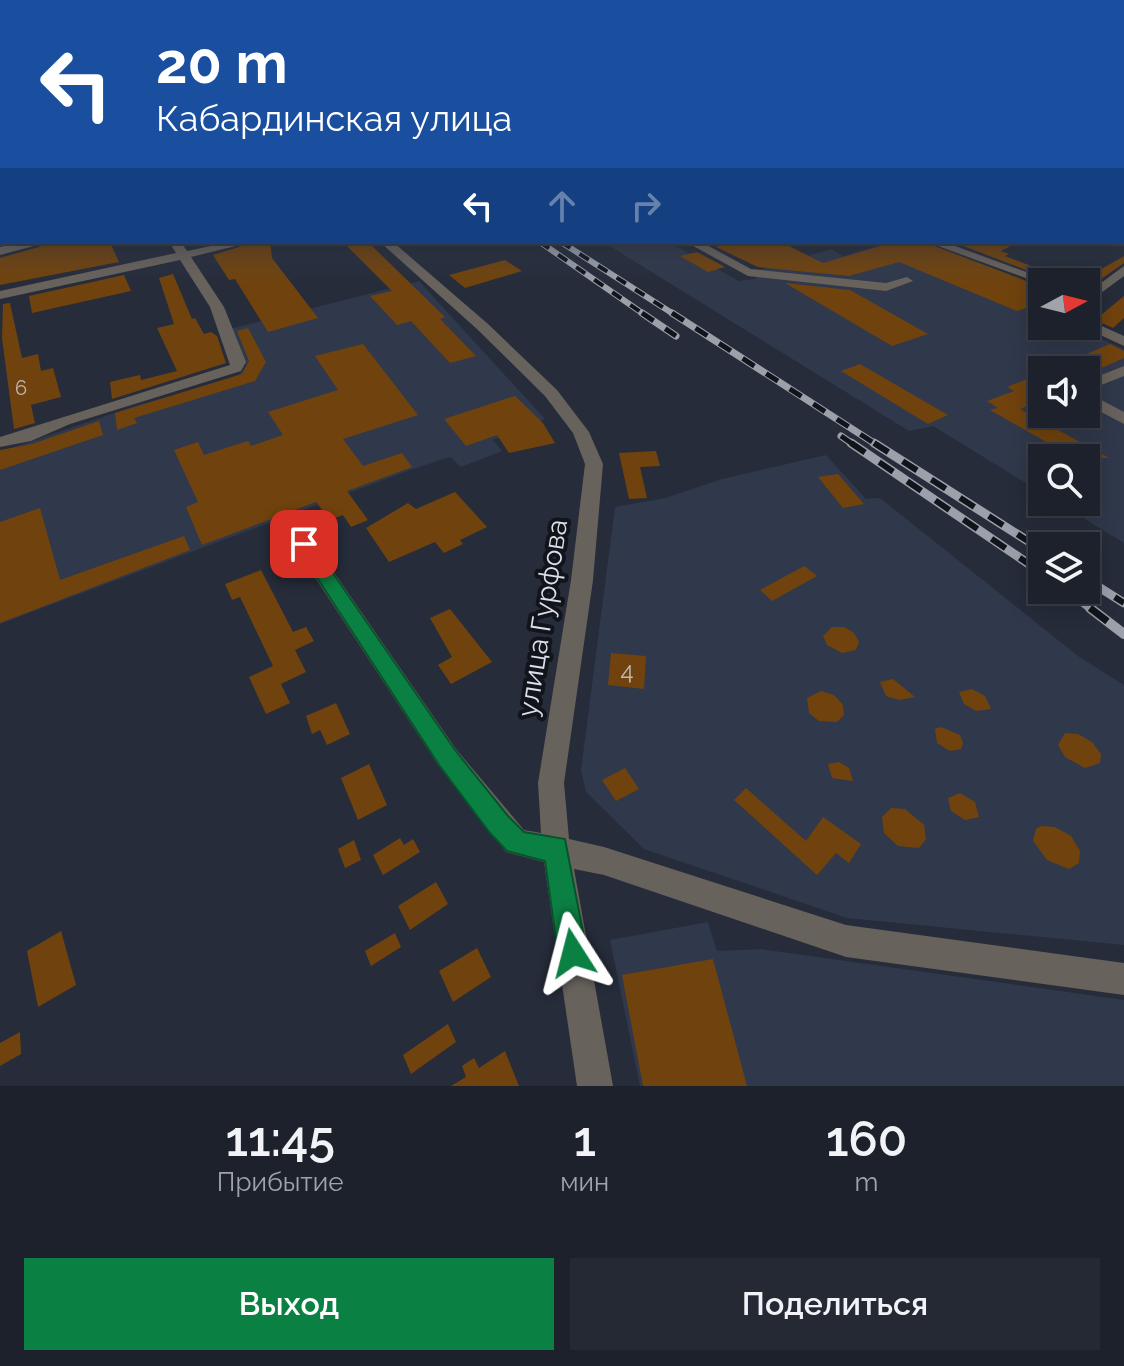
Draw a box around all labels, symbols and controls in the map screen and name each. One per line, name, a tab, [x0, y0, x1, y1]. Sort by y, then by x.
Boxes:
text: 20 m	[156, 30, 288, 96]
icon: left	[24, 32, 128, 136]
text: Кабардинская улица	[156, 97, 512, 139]
icon: left	[456, 184, 500, 228]
icon: ahead	[540, 184, 584, 228]
icon: right	[624, 184, 668, 228]
north arrow	[1028, 268, 1100, 340]
map controls	[1028, 268, 1100, 604]
button: sound	[1028, 356, 1100, 428]
house number: 6	[15, 376, 27, 400]
button: search	[1028, 444, 1100, 516]
pin	[270, 510, 338, 578]
street label: улица Гурфова	[511, 517, 574, 719]
icon: arrive	[282, 522, 326, 566]
button: layers	[1028, 532, 1100, 604]
house number: 4	[620, 656, 634, 685]
position arrow	[531, 911, 615, 995]
text: 11:45	[225, 1111, 335, 1167]
text: 1	[573, 1111, 596, 1167]
text: 160	[826, 1111, 907, 1167]
text: Прибытие	[217, 1167, 343, 1197]
text: мин	[560, 1167, 609, 1197]
text: m	[855, 1167, 878, 1197]
button: Выход	[24, 1258, 554, 1350]
button: Поделиться	[570, 1258, 1100, 1350]

